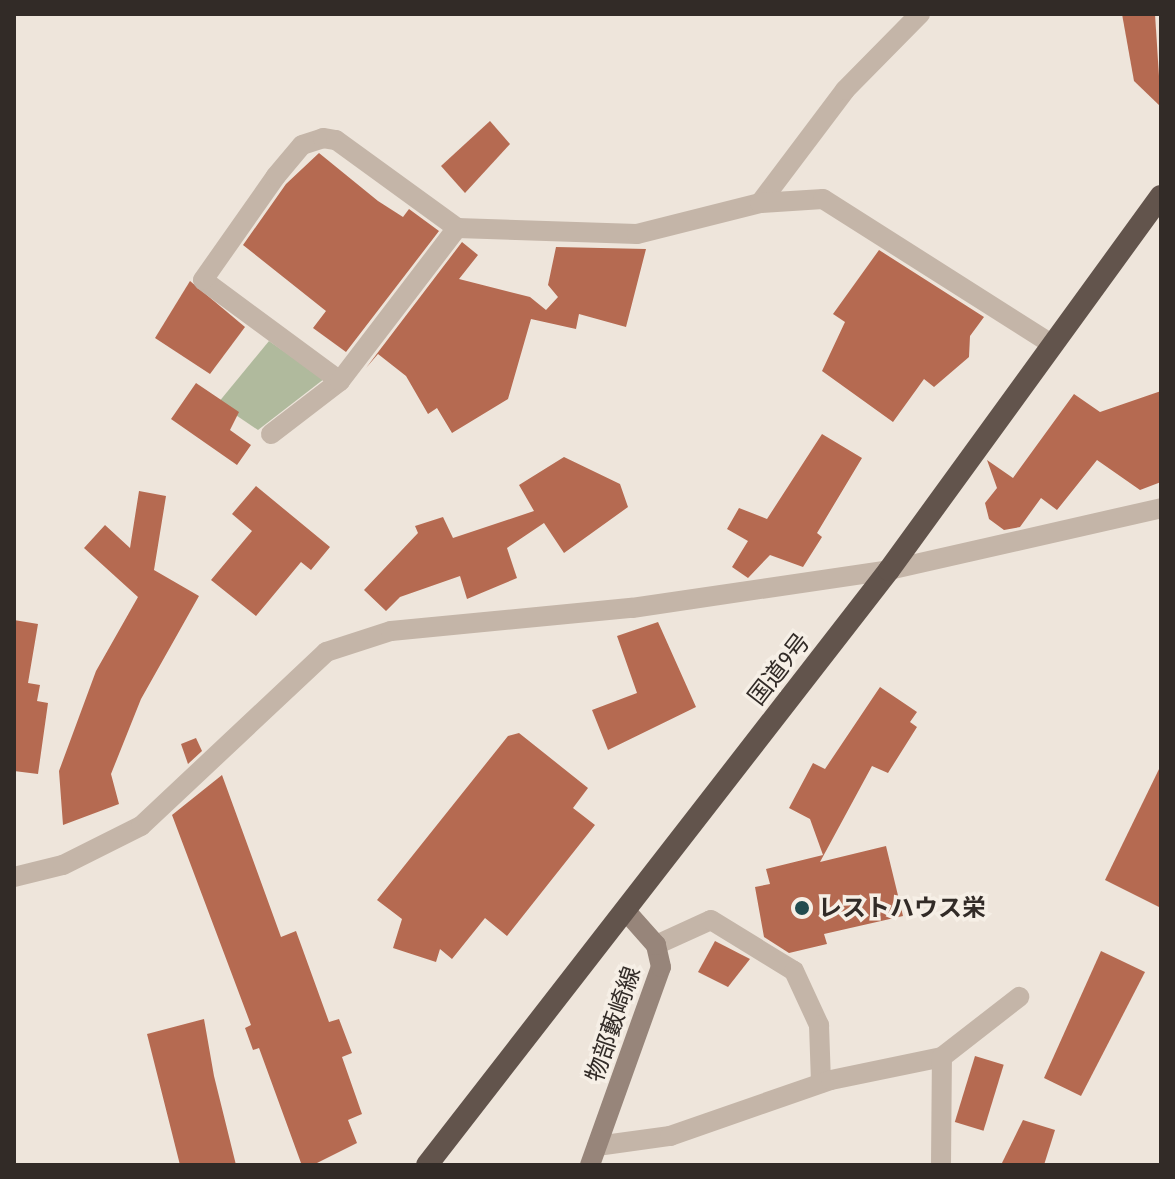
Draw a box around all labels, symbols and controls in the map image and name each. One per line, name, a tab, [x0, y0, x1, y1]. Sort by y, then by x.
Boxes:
street label: 国道9号	[742, 627, 816, 711]
place label: レストハウス栄	[818, 894, 986, 922]
marker: レストハウス栄	[793, 899, 811, 917]
street label: 物部藪崎線	[580, 963, 646, 1085]

